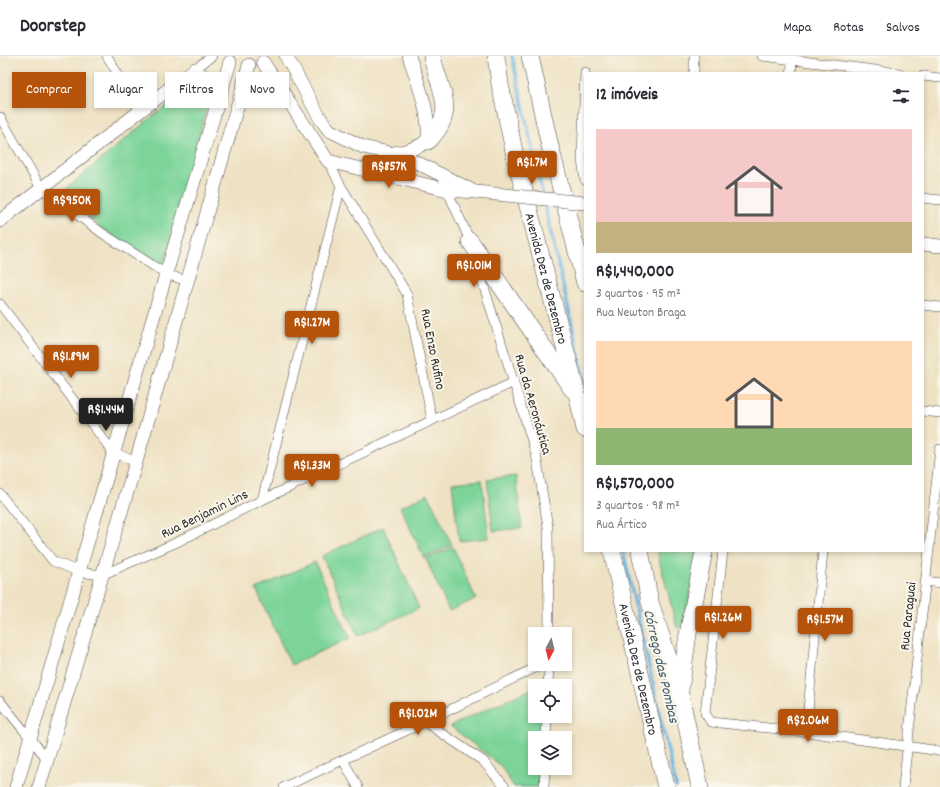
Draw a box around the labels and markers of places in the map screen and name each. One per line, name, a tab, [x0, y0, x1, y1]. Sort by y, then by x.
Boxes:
pin: R$1.7M	[499, 151, 565, 185]
pin: R$857K	[356, 155, 422, 189]
pin: R$950K	[39, 189, 105, 223]
pin: R$1.01M	[437, 254, 511, 288]
pin: R$1.27M	[275, 311, 349, 345]
pin: R$1.89M	[34, 345, 108, 379]
pin: R$1.44M	[69, 398, 143, 432]
pin: R$1.33M	[275, 454, 349, 488]
pin: R$1.26M	[686, 606, 760, 640]
pin: R$1.57M	[788, 608, 862, 642]
pin: R$1.02M	[381, 702, 455, 736]
pin: R$2.06M	[771, 709, 845, 743]

